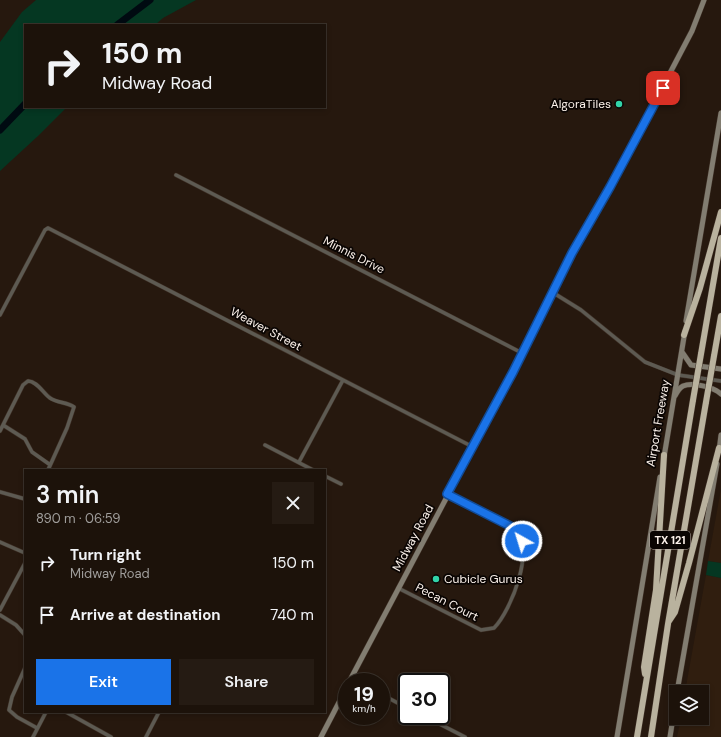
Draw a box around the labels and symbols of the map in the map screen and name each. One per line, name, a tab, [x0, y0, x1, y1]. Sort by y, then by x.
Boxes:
pin	[646, 71, 680, 105]
place label: AlgoraTiles	[551, 96, 611, 112]
marker: AlgoraTiles	[614, 99, 624, 109]
street label: Minnis Drive	[320, 233, 388, 277]
street label: Weaver Street	[228, 303, 305, 355]
street label: Airport Freeway	[642, 378, 674, 468]
street label: Midway Road	[389, 502, 437, 574]
position arrow	[501, 520, 543, 562]
road number: TX 121	[650, 531, 690, 549]
place label: Cubicle Gurus	[444, 571, 523, 587]
marker: Cubicle Gurus	[431, 574, 441, 584]
street label: Pecan Court	[413, 579, 481, 625]
speed limit sign: 30	[398, 673, 450, 725]

